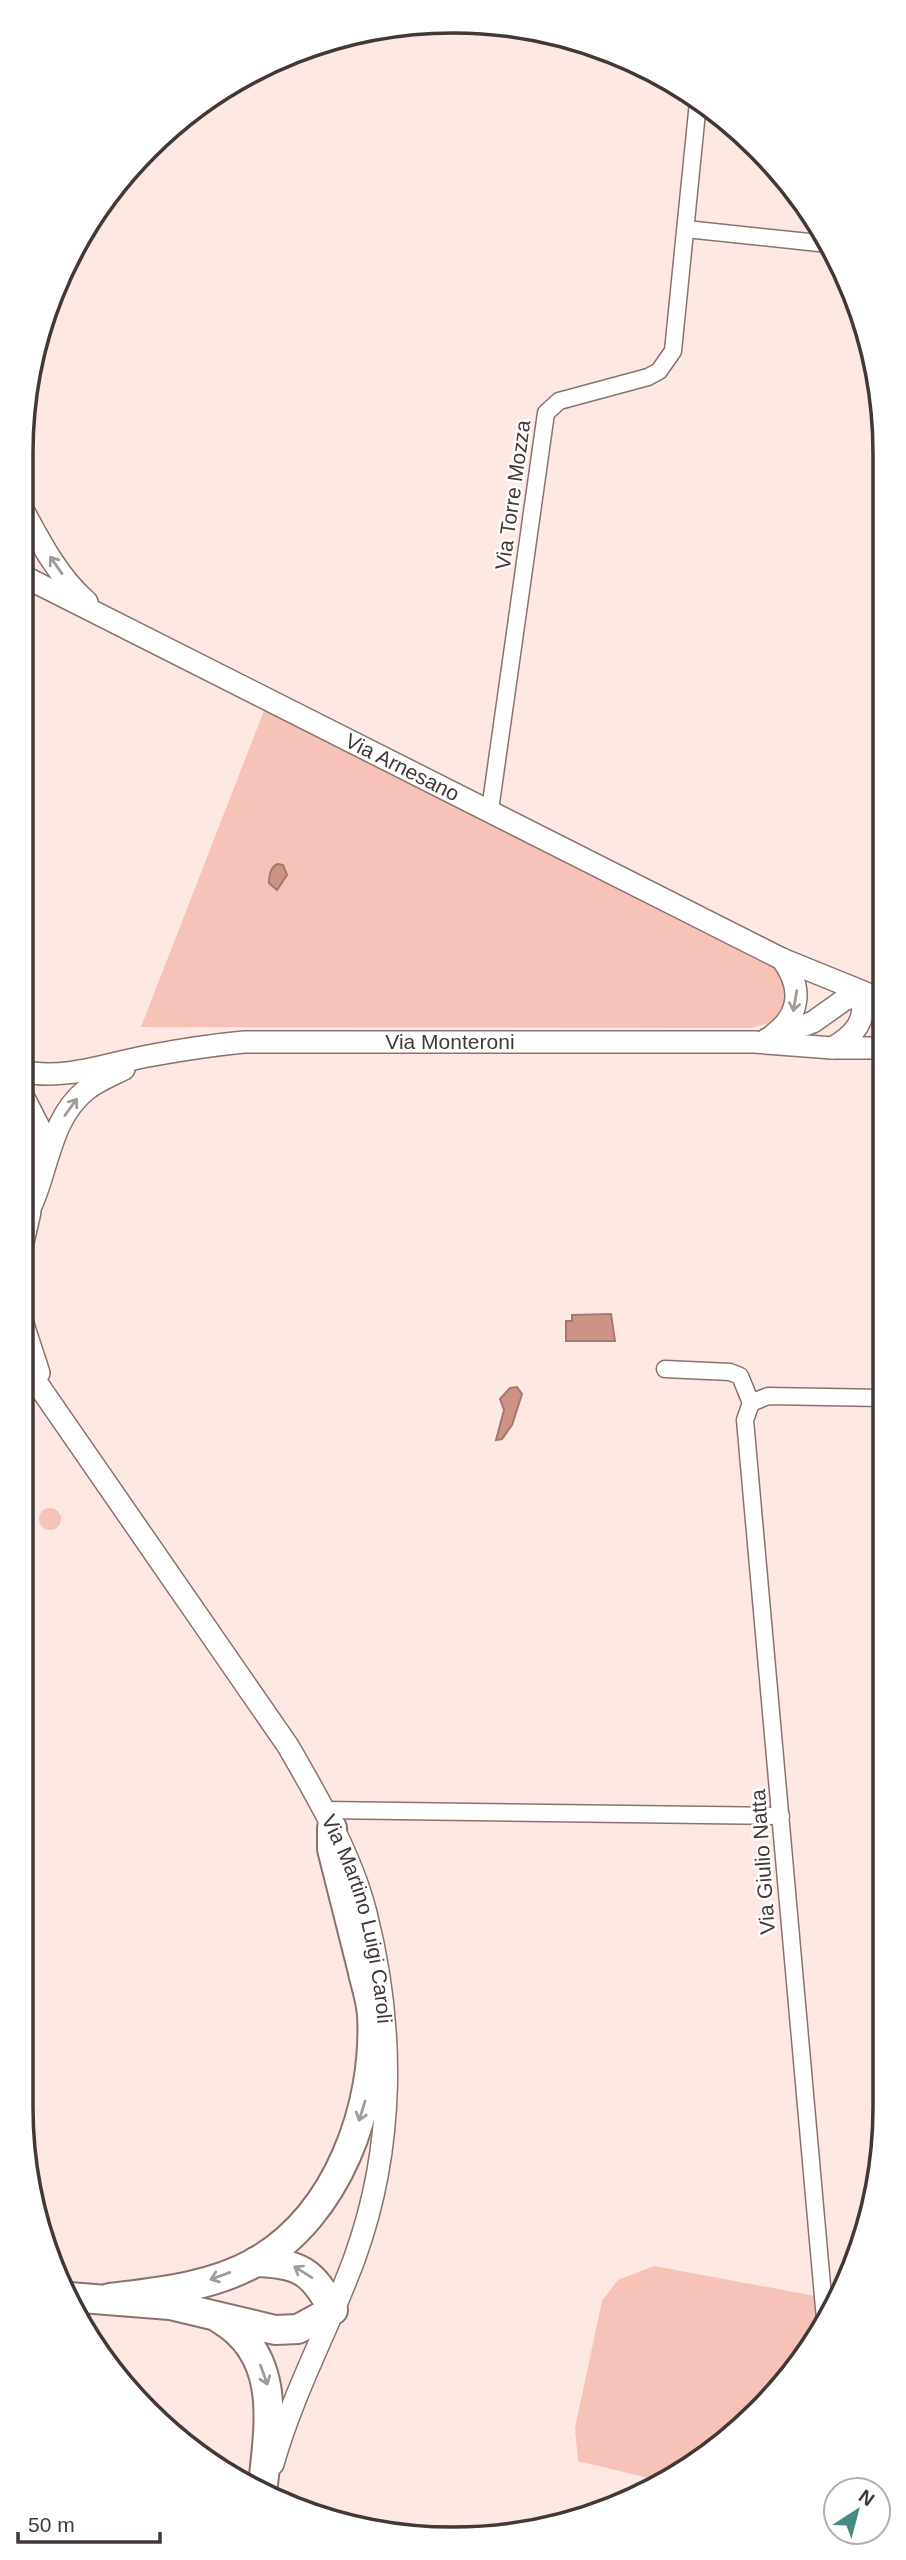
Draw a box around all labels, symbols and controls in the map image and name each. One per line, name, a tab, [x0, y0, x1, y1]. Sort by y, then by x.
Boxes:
street label: Via Torre Mozza	[491, 418, 534, 571]
one-way arrow	[49, 556, 63, 575]
street label: Via Arnesano	[342, 729, 463, 805]
one-way arrow	[788, 989, 801, 1012]
street label: Via Monteroni	[385, 1030, 515, 1053]
one-way arrow	[64, 1099, 79, 1117]
street label: Via Giulio Natta	[746, 1788, 779, 1935]
street label: Via Martino Luigi Caroli	[317, 1811, 397, 2024]
one-way arrow	[354, 2100, 367, 2122]
one-way arrow	[293, 2265, 313, 2279]
one-way arrow	[209, 2271, 231, 2284]
one-way arrow	[259, 2363, 271, 2385]
north arrow	[822, 2476, 892, 2546]
text: N	[855, 2485, 878, 2510]
scale bar	[18, 2500, 159, 2544]
text: 50 m	[28, 2513, 75, 2536]

